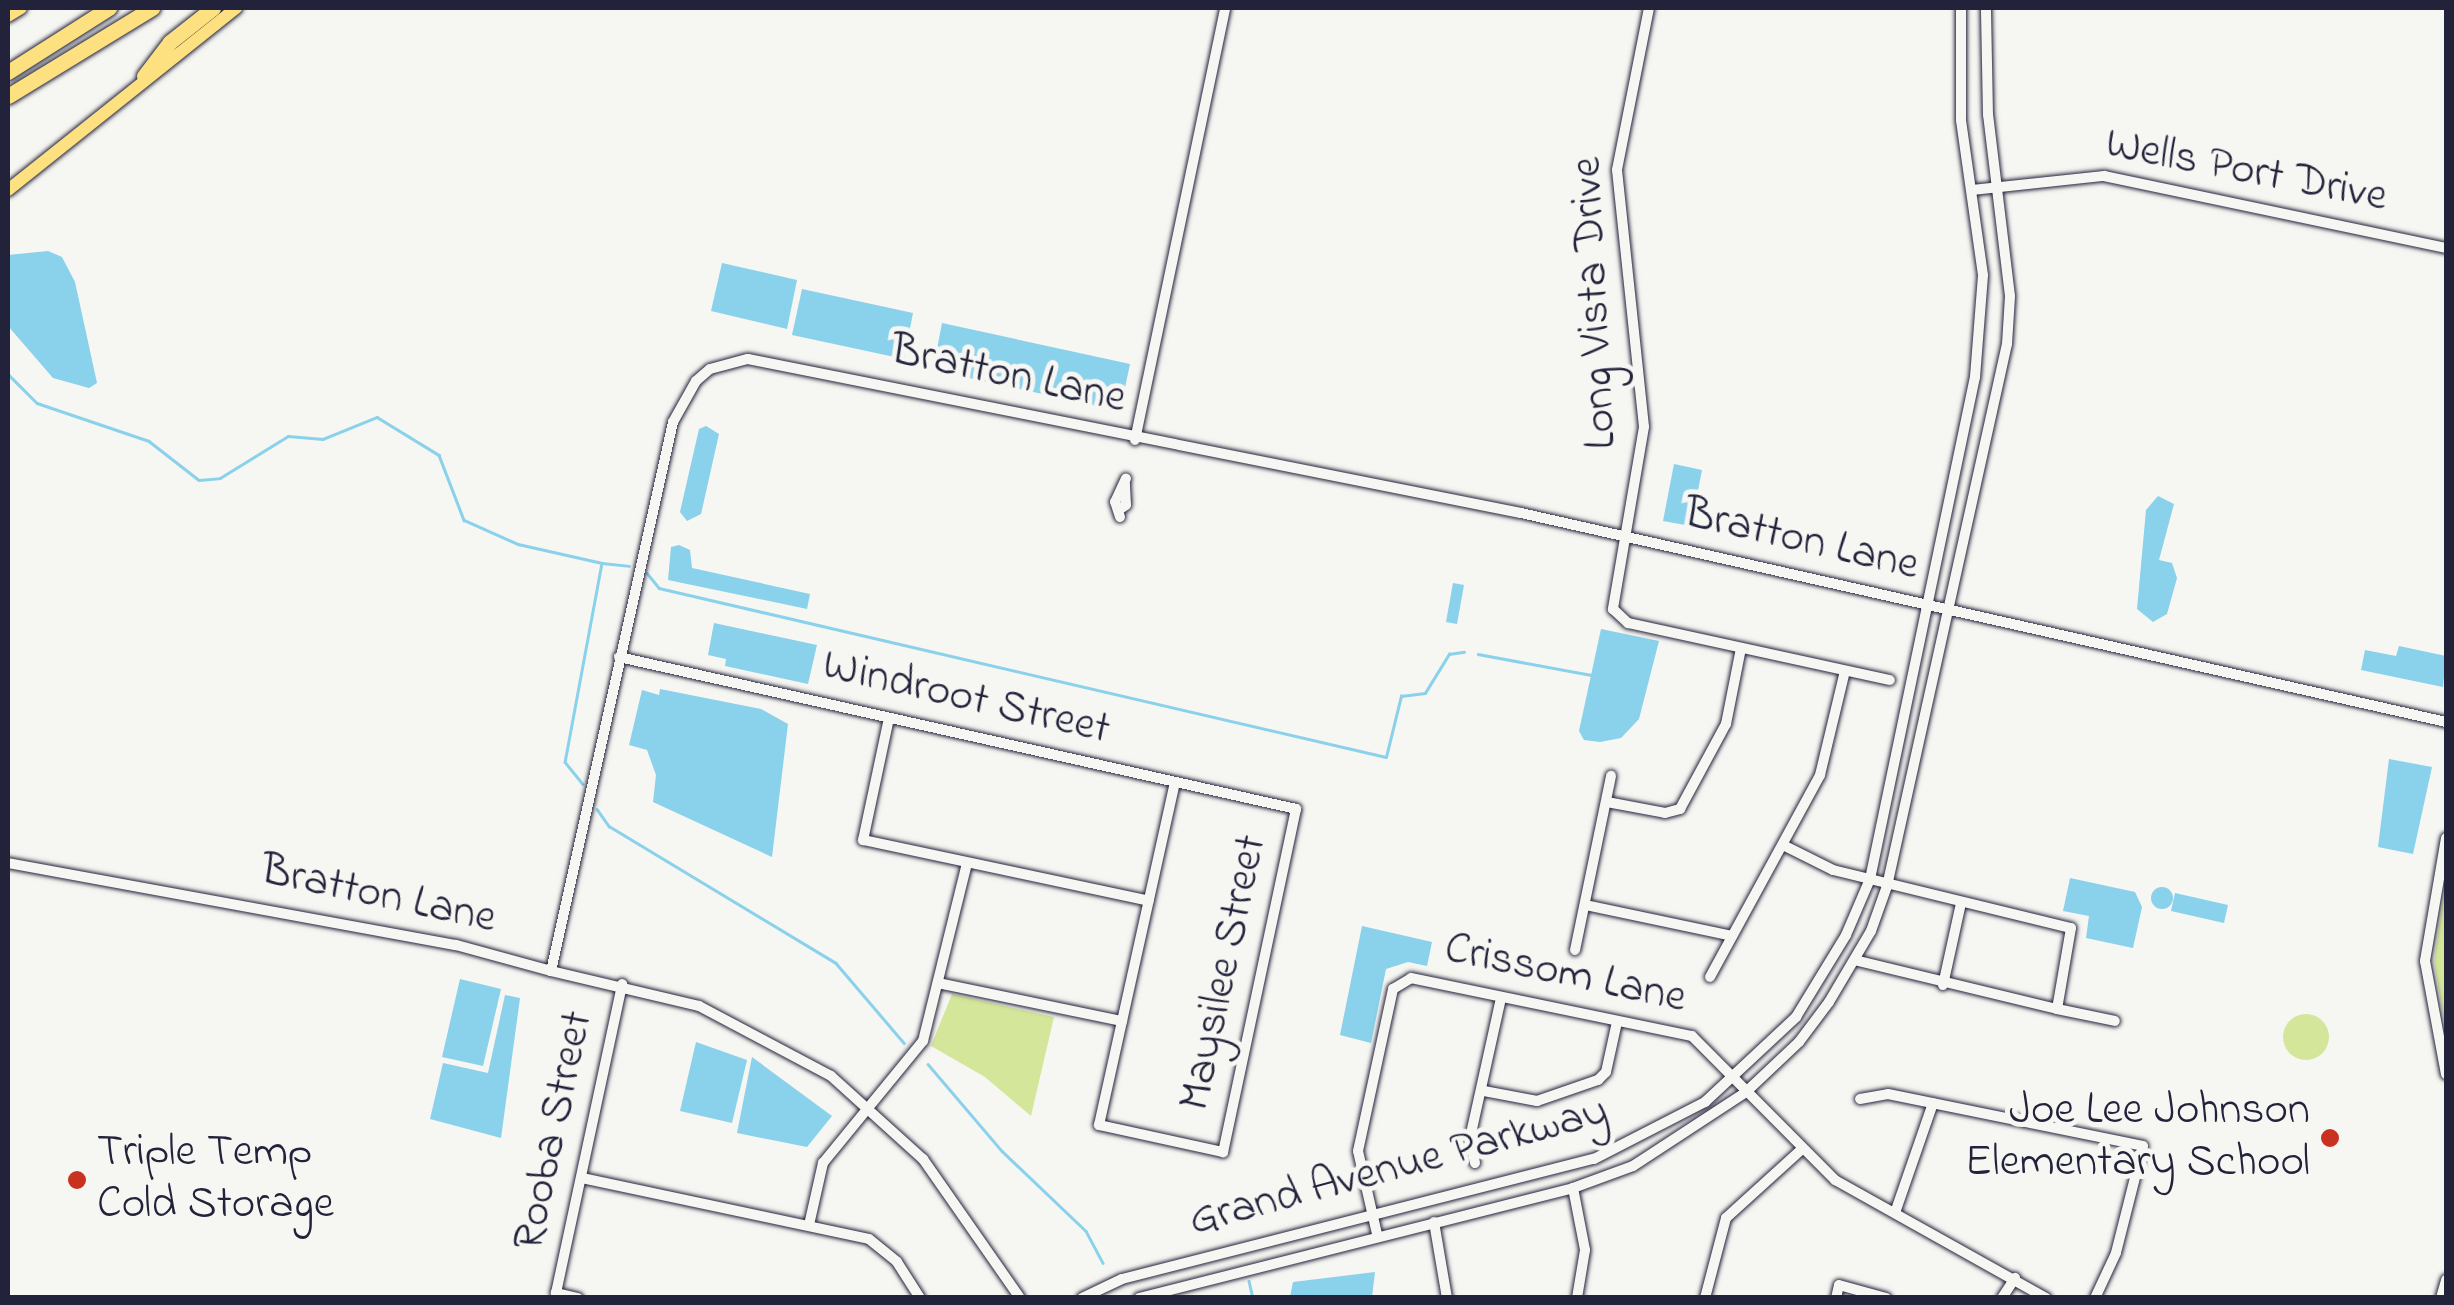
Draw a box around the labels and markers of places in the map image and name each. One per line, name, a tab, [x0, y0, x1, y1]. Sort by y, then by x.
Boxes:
place label: Joe Lee Johnson Elementary School	[1965, 1085, 2310, 1191]
place label: Triple Temp Cold Storage	[97, 1127, 334, 1233]
marker: Joe Lee Johnson Elementary School	[2319, 1127, 2341, 1149]
marker: Triple Temp Cold Storage	[66, 1169, 88, 1191]

